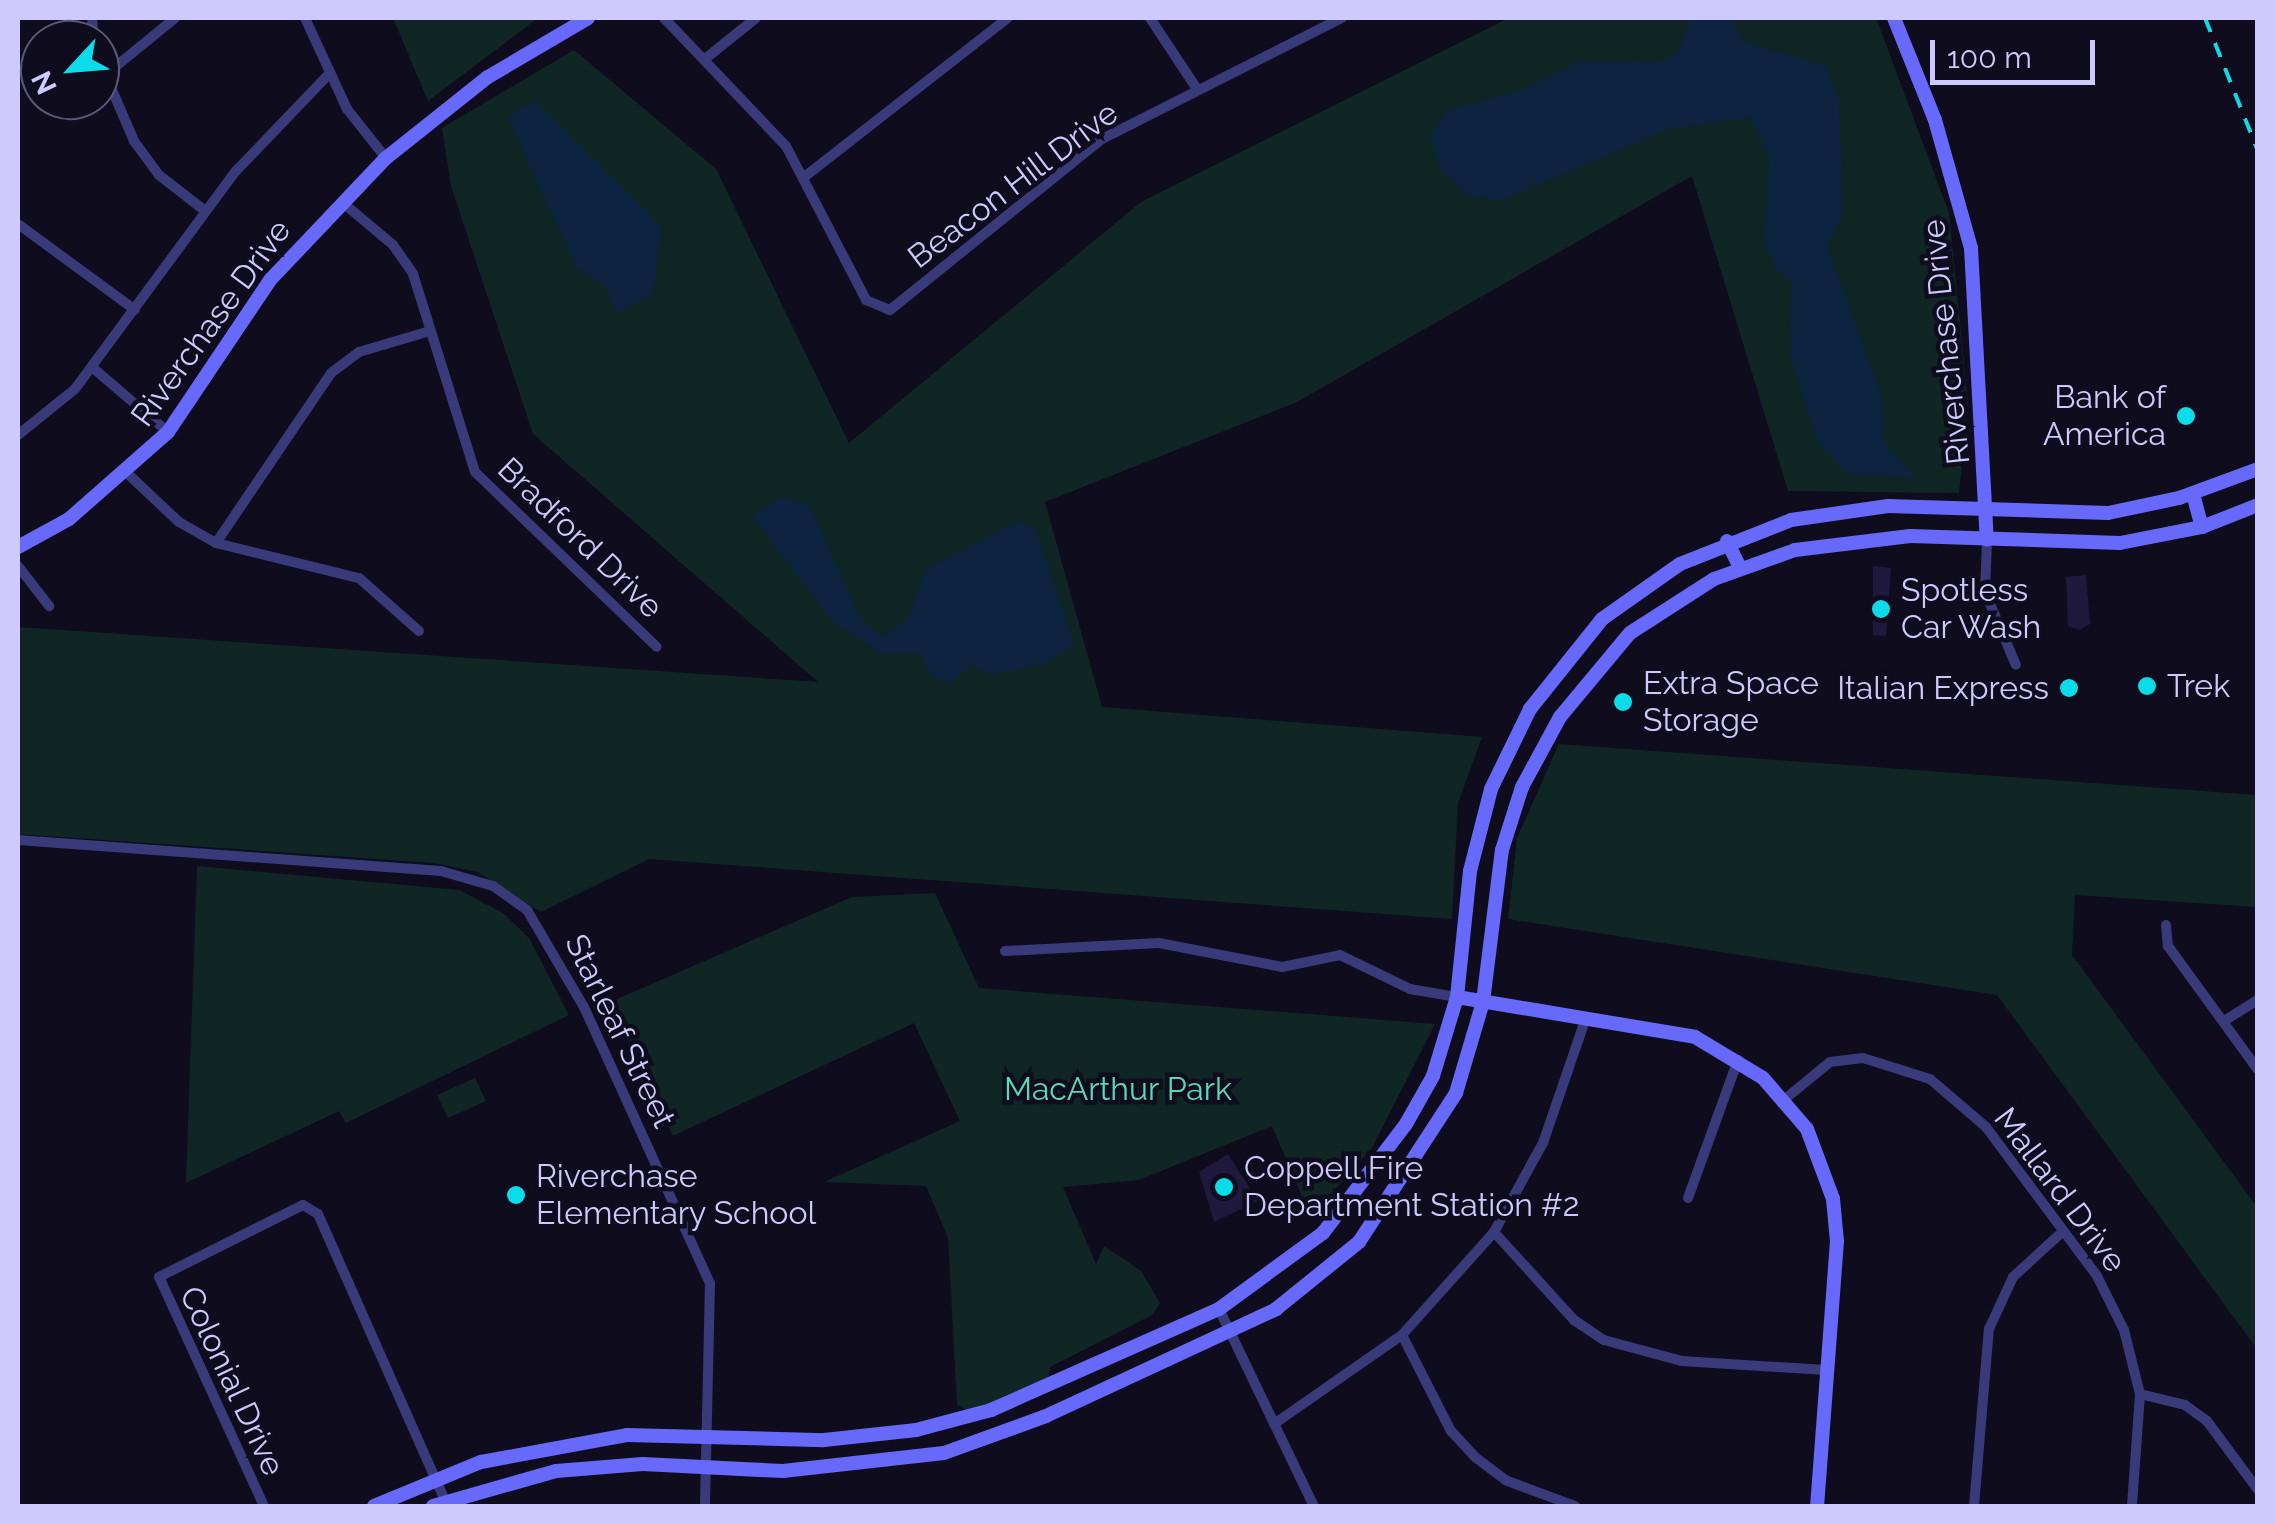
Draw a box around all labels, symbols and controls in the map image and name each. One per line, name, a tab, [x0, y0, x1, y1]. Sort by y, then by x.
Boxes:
north arrow	[20, 20, 120, 120]
scale bar	[1935, 20, 2100, 82]
text: 100 m	[1947, 40, 2032, 75]
text: N	[25, 66, 64, 99]
street label: Beacon Hill Drive	[900, 93, 1126, 277]
street label: Riverchase Drive	[123, 212, 299, 434]
street label: Riverchase Drive	[1914, 218, 1978, 466]
place label: Bank of America	[2043, 379, 2166, 454]
marker: Bank of America	[2175, 405, 2197, 427]
street label: Bradford Drive	[490, 450, 670, 626]
place label: Spotless Car Wash	[1901, 572, 2043, 647]
marker: Spotless Car Wash	[1870, 598, 1892, 620]
place label: Extra Space Storage	[1643, 665, 1819, 740]
place label: Trek	[2167, 667, 2230, 705]
place label: Italian Express	[1837, 669, 2049, 707]
marker: Trek	[2136, 675, 2158, 697]
marker: Italian Express	[2058, 677, 2080, 699]
marker: Extra Space Storage	[1612, 691, 1634, 713]
street label: Starleaf Street	[557, 928, 683, 1134]
park label: MacArthur Park	[1004, 1070, 1232, 1108]
street label: Mallard Drive	[1986, 1100, 2134, 1280]
place label: Coppell Fire Department Station #2	[1244, 1150, 1580, 1225]
place label: Riverchase Elementary School	[536, 1158, 817, 1233]
marker: Coppell Fire Department Station #2	[1213, 1176, 1235, 1198]
marker: Riverchase Elementary School	[505, 1184, 527, 1206]
street label: Colonial Drive	[171, 1280, 293, 1482]

